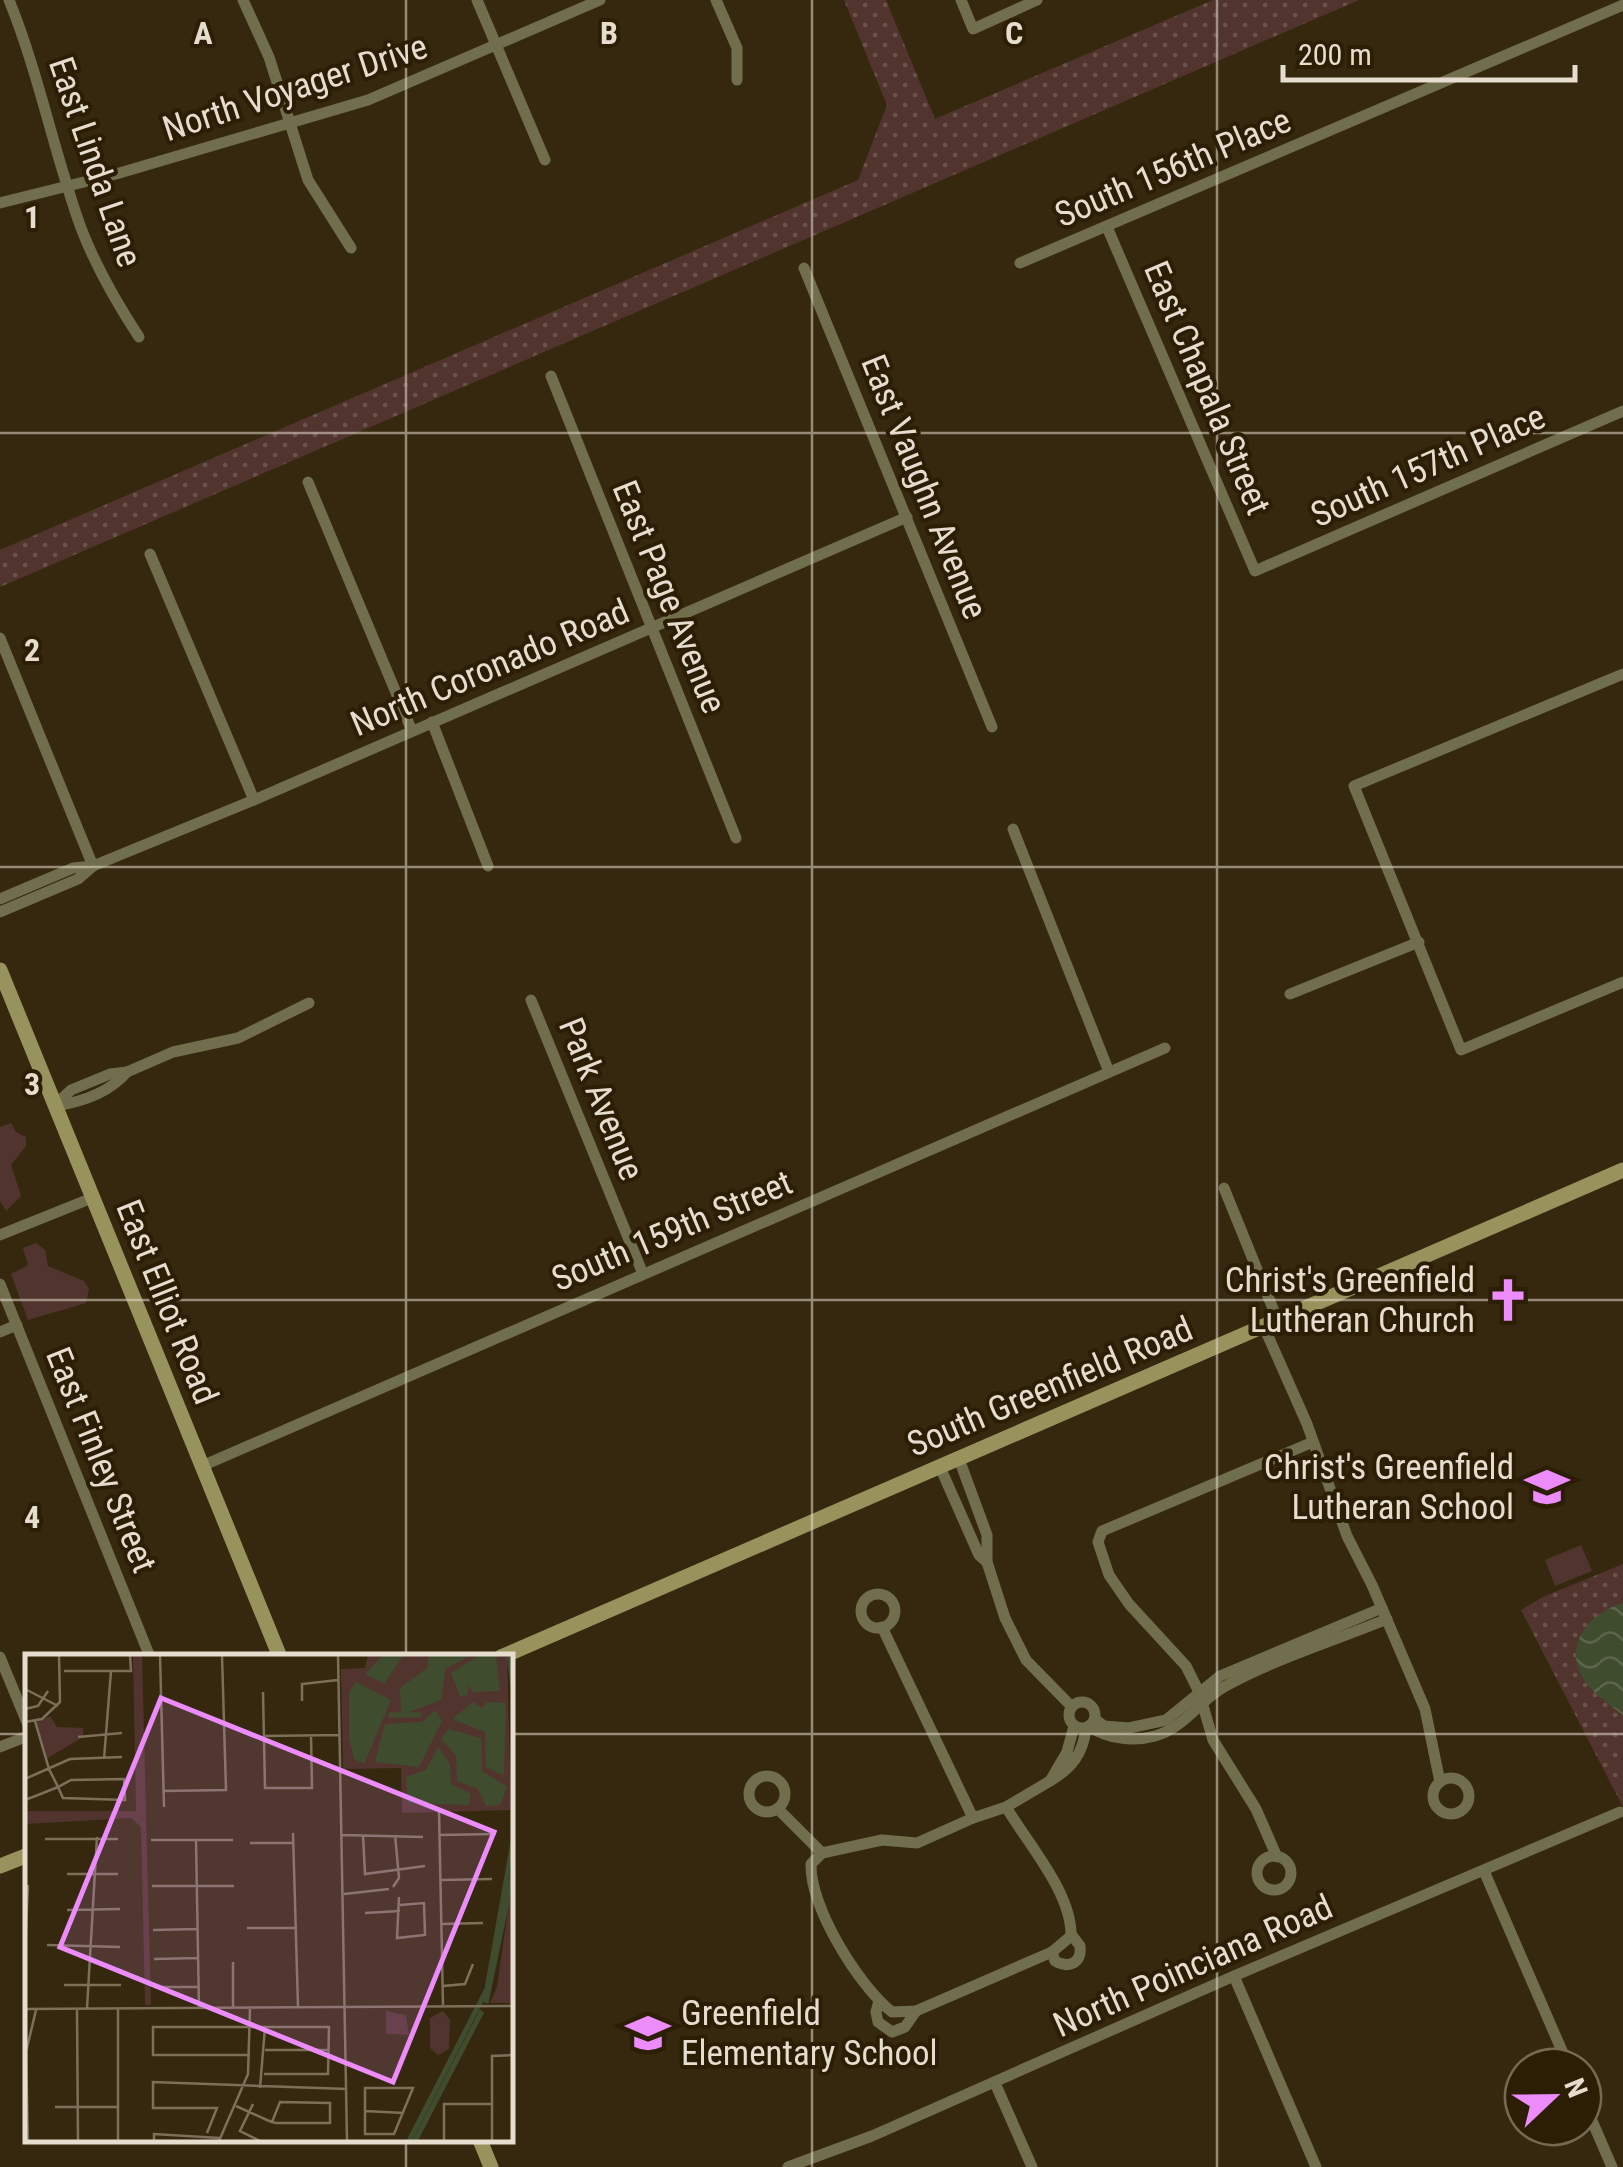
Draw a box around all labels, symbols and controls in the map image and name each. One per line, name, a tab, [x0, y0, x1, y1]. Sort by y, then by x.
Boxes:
text: A	[193, 14, 213, 52]
text: B	[600, 14, 618, 52]
text: C	[1005, 14, 1023, 52]
scale bar	[1283, 20, 1576, 82]
street label: North Voyager Drive	[158, 26, 432, 150]
text: 200 m	[1298, 37, 1372, 72]
street label: East Linda Lane	[40, 52, 150, 272]
street label: South 156th Place	[1049, 100, 1297, 236]
text: 1	[24, 198, 40, 236]
street label: East Chapala Street	[1135, 255, 1279, 521]
street label: East Vaughn Avenue	[852, 349, 996, 625]
street label: South 157th Place	[1305, 396, 1551, 536]
street label: East Page Avenue	[604, 475, 734, 719]
street label: North Coronado Road	[345, 591, 635, 745]
text: 2	[24, 631, 40, 669]
street label: Park Avenue	[550, 1012, 652, 1186]
text: 3	[24, 1065, 40, 1103]
street label: South 159th Street	[546, 1162, 798, 1300]
street label: East Elliot Road	[107, 1194, 227, 1410]
place label: Christ's Greenfield Lutheran Church	[1225, 1260, 1475, 1341]
church icon: Christ's Greenfield Lutheran Church	[1484, 1276, 1532, 1324]
street label: South Greenfield Road	[901, 1308, 1199, 1466]
street label: East Finley Street	[37, 1341, 165, 1579]
place label: Christ's Greenfield Lutheran School	[1264, 1447, 1514, 1528]
school or university icon: Christ's Greenfield Lutheran School	[1523, 1463, 1571, 1511]
text: 4	[24, 1498, 40, 1536]
inset map	[25, 1654, 512, 2142]
street label: North Poinciana Road	[1047, 1886, 1339, 2046]
place label: Greenfield Elementary School	[681, 1993, 938, 2074]
school or university icon: Greenfield Elementary School	[624, 2009, 672, 2057]
north arrow	[1503, 2047, 1603, 2147]
text: N	[1557, 2074, 1594, 2102]

